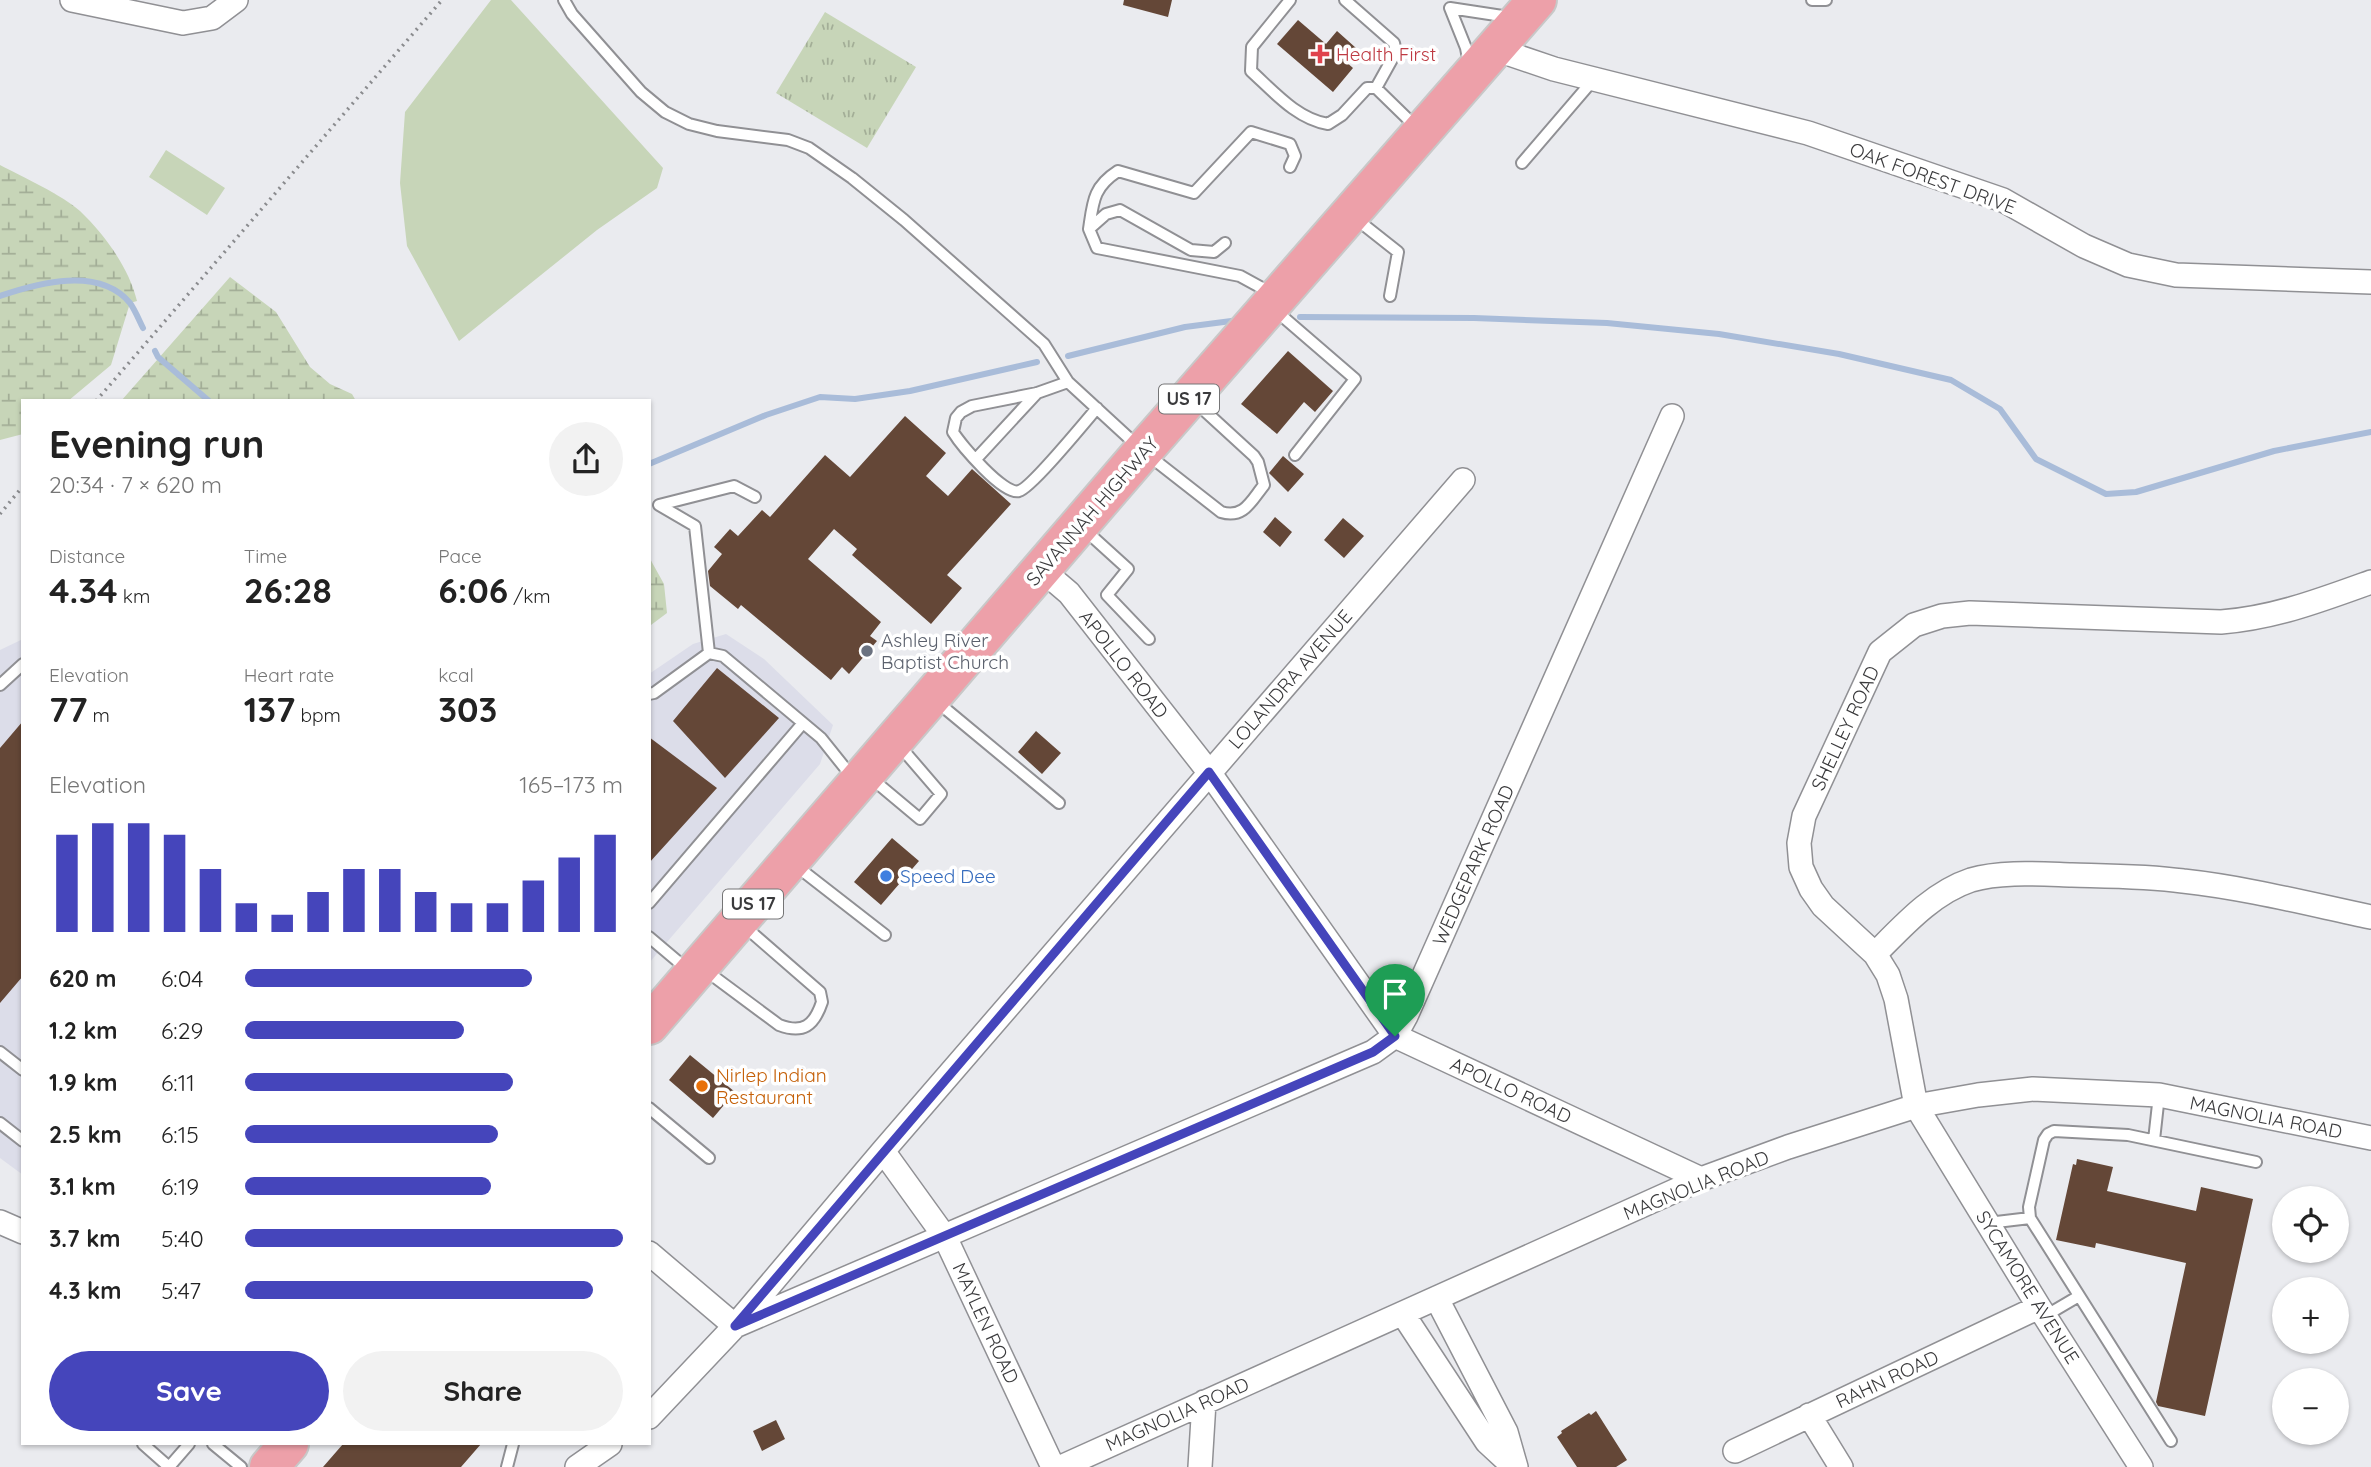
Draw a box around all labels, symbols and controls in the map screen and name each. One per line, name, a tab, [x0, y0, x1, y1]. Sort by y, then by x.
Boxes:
place label: Health First	[1336, 42, 1436, 66]
marker: Health First	[1310, 44, 1330, 64]
street label: OAK FOREST DRIVE	[1847, 137, 2019, 219]
road number: US 17	[1159, 384, 1219, 414]
text: Evening run	[49, 420, 264, 468]
button: share	[549, 422, 623, 496]
street label: SAVANNAH HIGHWAY	[1021, 431, 1164, 590]
text: 20:34 · 7 × 620 m	[49, 470, 222, 499]
text: Distance	[49, 544, 125, 568]
text: Time	[244, 544, 287, 568]
text: Pace	[438, 544, 482, 568]
text: 4.34	[49, 568, 118, 612]
text: 26:28	[244, 568, 332, 612]
text: 6:06	[438, 568, 508, 612]
text: km	[118, 584, 150, 608]
text: /km	[508, 584, 551, 608]
street label: LOLANDRA AVENUE	[1223, 604, 1357, 754]
street label: APOLLO ROAD	[1074, 605, 1174, 723]
place label: Ashley River Baptist Church	[881, 628, 1009, 674]
marker: Ashley River Baptist Church	[859, 643, 875, 659]
street label: SHELLEY ROAD	[1806, 662, 1884, 794]
text: Elevation	[49, 663, 129, 687]
text: Heart rate	[244, 663, 334, 687]
text: kcal	[438, 663, 474, 687]
text: 77	[49, 687, 87, 731]
text: 137	[244, 687, 295, 731]
text: 303	[438, 687, 497, 731]
text: m	[87, 703, 110, 727]
text: bpm	[295, 703, 341, 727]
text: Elevation	[49, 770, 146, 799]
text: 165–173 m	[519, 770, 623, 799]
street label: WEDGEPARK ROAD	[1427, 781, 1519, 949]
place label: Speed Dee	[900, 864, 996, 888]
marker: Speed Dee	[878, 868, 894, 884]
road number: US 17	[723, 890, 783, 918]
text: 620 m	[49, 964, 117, 993]
text: 6:04	[161, 964, 203, 993]
pin	[1365, 964, 1425, 1036]
icon: arrive	[1376, 975, 1414, 1013]
text: 1.2 km	[49, 1016, 118, 1045]
text: 6:29	[161, 1016, 203, 1045]
street label: APOLLO ROAD	[1447, 1051, 1575, 1129]
place label: Nirlep Indian Restaurant	[716, 1063, 827, 1109]
text: 1.9 km	[49, 1068, 117, 1097]
text: 6:11	[161, 1068, 195, 1097]
marker: Nirlep Indian Restaurant	[694, 1078, 710, 1094]
street label: MAGNOLIA ROAD	[2188, 1090, 2344, 1144]
text: 2.5 km	[49, 1120, 122, 1149]
text: 6:15	[161, 1120, 199, 1149]
street label: MAGNOLIA ROAD	[1620, 1145, 1772, 1225]
text: 3.1 km	[49, 1172, 116, 1201]
text: 6:19	[161, 1172, 199, 1201]
map controls	[2272, 1186, 2349, 1445]
button: locate	[2272, 1186, 2349, 1263]
street label: SYCAMORE AVENUE	[1971, 1206, 2085, 1368]
text: 3.7 km	[49, 1224, 120, 1253]
text: 5:40	[161, 1224, 204, 1253]
street label: MAYLEN ROAD	[948, 1259, 1024, 1387]
text: 4.3 km	[49, 1276, 121, 1305]
text: 5:47	[161, 1276, 201, 1305]
button: +	[2272, 1277, 2349, 1354]
street label: RAHN ROAD	[1832, 1345, 1942, 1413]
button: Save	[49, 1351, 329, 1431]
button: Share	[343, 1351, 623, 1431]
button: −	[2272, 1368, 2349, 1445]
street label: MAGNOLIA ROAD	[1101, 1372, 1253, 1456]

